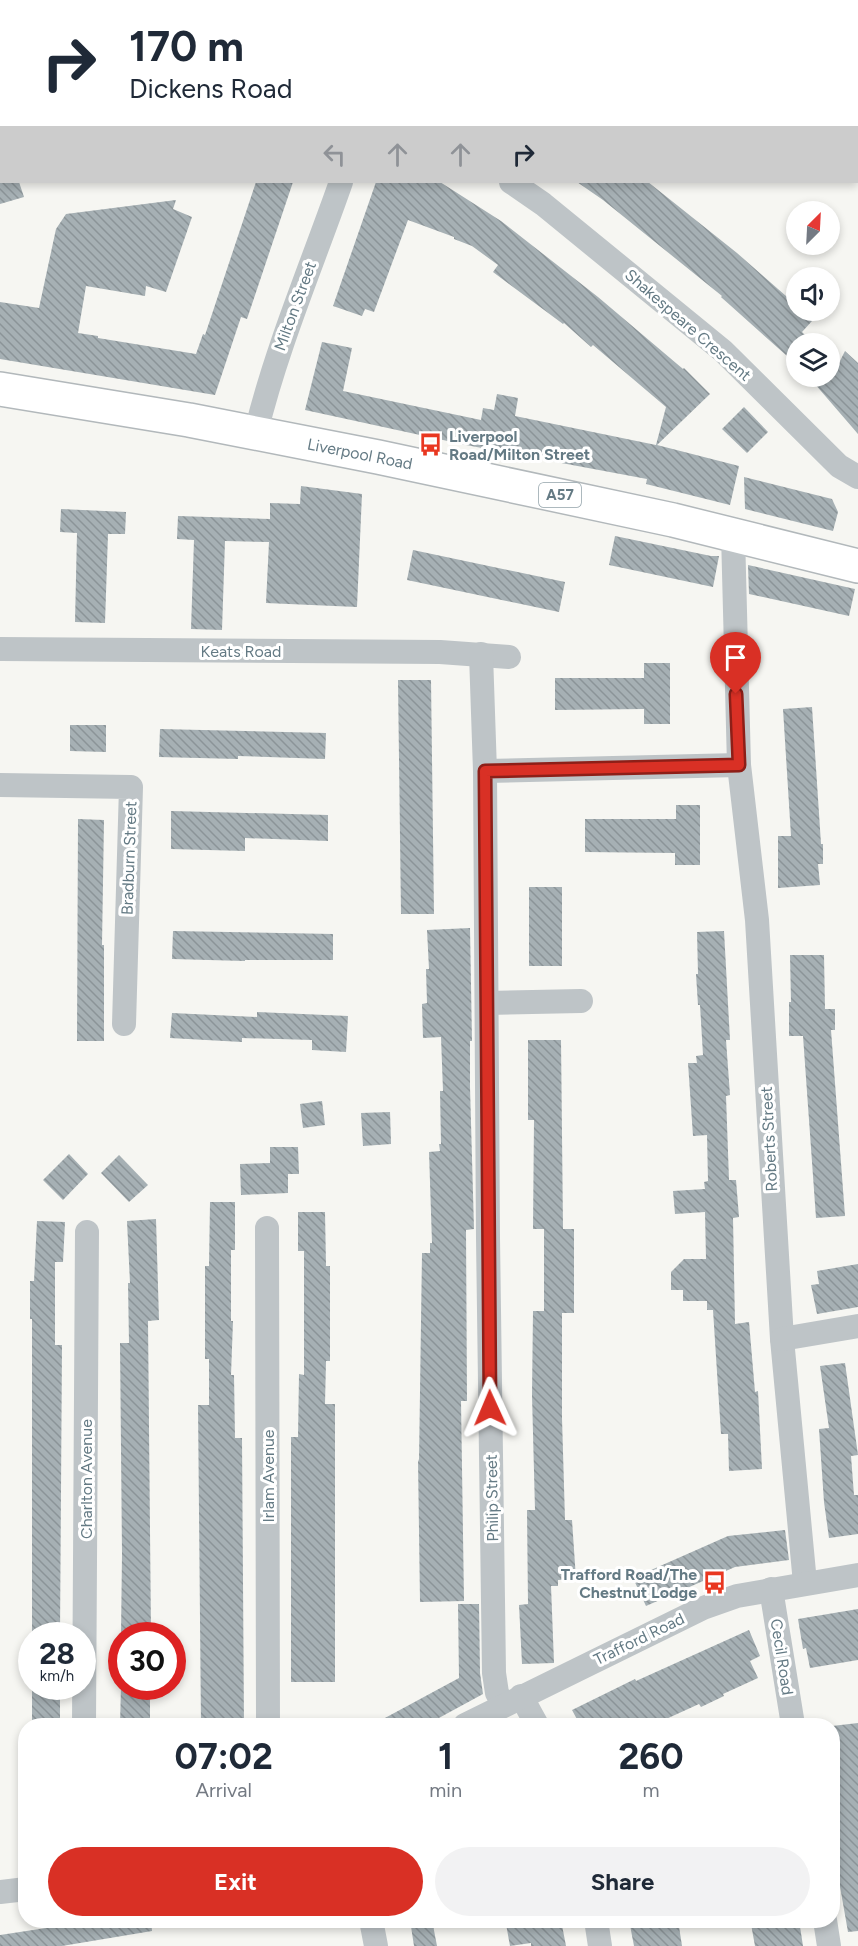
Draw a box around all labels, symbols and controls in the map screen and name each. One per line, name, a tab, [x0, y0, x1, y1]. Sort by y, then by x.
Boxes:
text: 170 m	[129, 21, 244, 72]
icon: right	[30, 24, 108, 102]
text: Dickens Road	[129, 72, 292, 105]
icon: left	[318, 138, 351, 171]
icon: ahead	[381, 138, 414, 171]
icon: ahead	[444, 138, 477, 171]
icon: right	[507, 138, 540, 171]
north arrow	[786, 201, 840, 255]
map controls	[786, 201, 840, 387]
street label: Milton Street	[270, 259, 320, 353]
street label: Shakespeare Crescent	[621, 265, 755, 385]
button: sound	[786, 267, 840, 321]
button: layers	[786, 333, 840, 387]
place label: Liverpool Road/Milton Street	[449, 427, 590, 464]
bus stop icon: Liverpool Road/Milton Street	[418, 432, 444, 458]
street label: Liverpool Road	[306, 435, 414, 473]
road number: A57	[539, 483, 581, 507]
pin	[710, 632, 761, 694]
icon: arrive	[719, 641, 752, 674]
street label: Keats Road	[201, 642, 281, 661]
street label: Bradburn Street	[118, 801, 140, 915]
street label: Roberts Street	[757, 1086, 781, 1192]
position arrow	[458, 1376, 522, 1440]
street label: Charlton Avenue	[77, 1419, 96, 1539]
street label: Irlam Avenue	[259, 1429, 278, 1523]
street label: Philip Street	[482, 1454, 502, 1542]
place label: Trafford Road/The Chestnut Lodge	[561, 1565, 697, 1602]
bus stop icon: Trafford Road/The Chestnut Lodge	[702, 1570, 728, 1596]
street label: Trafford Road	[591, 1609, 687, 1669]
street label: Cecil Road	[767, 1618, 797, 1696]
speed limit sign: 30	[108, 1622, 186, 1700]
text: 28	[39, 1635, 75, 1672]
text: km/h	[40, 1667, 74, 1685]
text: 07:02	[174, 1735, 273, 1778]
text: 1	[438, 1735, 453, 1778]
text: 260	[619, 1735, 684, 1778]
text: Arrival	[195, 1778, 252, 1802]
text: min	[429, 1778, 462, 1802]
text: m	[643, 1778, 660, 1802]
button: Exit	[48, 1847, 423, 1916]
button: Share	[435, 1847, 810, 1916]

